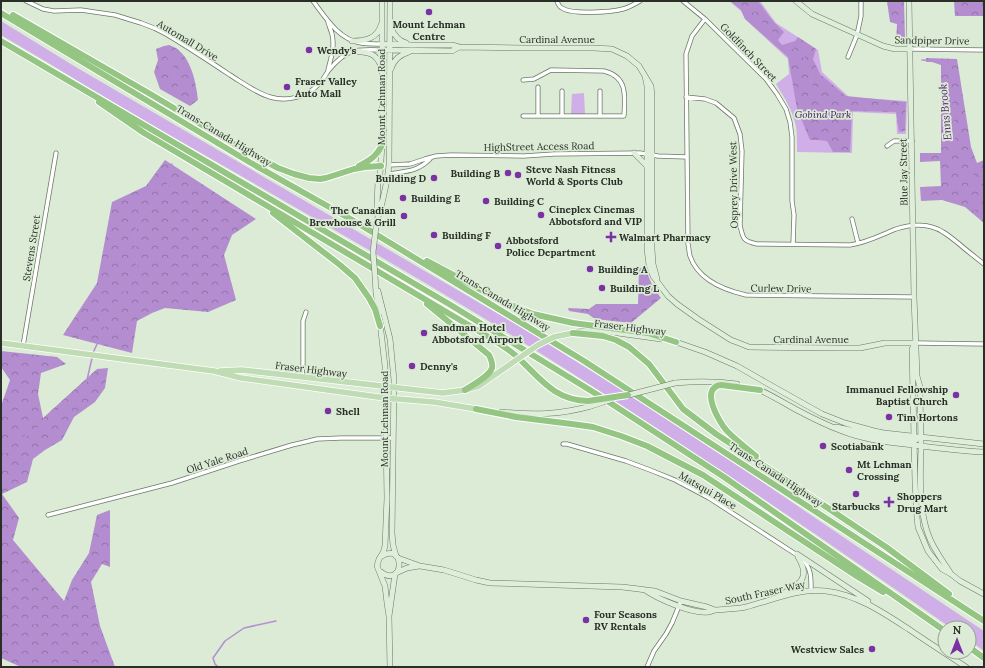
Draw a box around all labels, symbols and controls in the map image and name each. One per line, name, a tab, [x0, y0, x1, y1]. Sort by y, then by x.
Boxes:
marker: Mount Lehman Centre	[424, 7, 434, 17]
street label: Automall Drive	[154, 17, 221, 64]
place label: Mount Lehman Centre	[393, 18, 466, 43]
street label: Goldfinch Street	[717, 20, 780, 85]
street label: Cardinal Avenue	[519, 33, 595, 46]
street label: Sandpiper Drive	[894, 33, 970, 48]
place label: Wendy's	[317, 44, 356, 57]
marker: Wendy's	[304, 45, 314, 55]
street label: Mount Lehman Road	[375, 49, 388, 145]
place label: Fraser Valley Auto Mall	[295, 75, 357, 100]
marker: Fraser Valley Auto Mall	[282, 82, 292, 92]
water label: Enns Brook	[936, 83, 954, 141]
street label: Trans-Canada Highway	[174, 102, 274, 169]
park label: Gobind Park	[795, 108, 851, 121]
street label: Blue Jay Street	[896, 138, 911, 206]
street label: HighStreet Access Road	[484, 139, 594, 154]
street label: Osprey Drive West	[726, 141, 741, 229]
place label: Steve Nash Fitness World & Sports Club	[526, 163, 623, 188]
place label: Building B	[450, 167, 500, 180]
marker: Building B	[503, 168, 513, 178]
marker: Steve Nash Fitness World & Sports Club	[513, 170, 523, 180]
place label: Building D	[376, 172, 426, 185]
marker: Building D	[429, 173, 439, 183]
place label: Building E	[411, 192, 460, 205]
marker: Building E	[398, 193, 408, 203]
place label: Building C	[494, 195, 544, 208]
marker: Building C	[481, 196, 491, 206]
place label: Cineplex Cinemas Abbotsford and VIP	[549, 203, 642, 228]
place label: The Canadian Brewhouse & Grill	[309, 204, 397, 229]
marker: Cineplex Cinemas Abbotsford and VIP	[536, 210, 546, 220]
marker: The Canadian Brewhouse & Grill	[399, 211, 409, 221]
street label: Stevens Street	[20, 214, 43, 282]
place label: Building F	[442, 229, 491, 242]
marker: Building F	[429, 230, 439, 240]
place label: Walmart Pharmacy	[619, 231, 711, 244]
marker: Walmart Pharmacy	[606, 232, 616, 242]
place label: Abbotsford Police Department	[506, 234, 596, 259]
marker: Abbotsford Police Department	[493, 241, 503, 251]
place label: Building A	[598, 263, 648, 276]
marker: Building A	[585, 264, 595, 274]
street label: Trans-Canada Highway	[453, 267, 553, 334]
street label: Curlew Drive	[750, 281, 812, 296]
place label: Building L	[610, 282, 659, 295]
marker: Building L	[597, 283, 607, 293]
street label: Fraser Highway	[593, 317, 667, 338]
place label: Sandman Hotel Abbotsford Airport	[432, 321, 524, 346]
marker: Sandman Hotel Abbotsford Airport	[419, 328, 429, 338]
street label: Cardinal Avenue	[773, 333, 849, 346]
street label: Fraser Highway	[274, 359, 348, 380]
place label: Denny's	[420, 360, 458, 373]
marker: Denny's	[407, 361, 417, 371]
street label: Mount Lehman Road	[378, 371, 391, 467]
place label: Immanuel Fellowship Baptist Church	[846, 383, 949, 408]
marker: Immanuel Fellowship Baptist Church	[951, 390, 961, 400]
place label: Shell	[336, 405, 360, 418]
marker: Shell	[323, 406, 333, 416]
place label: Tim Hortons	[897, 411, 958, 424]
marker: Tim Hortons	[884, 412, 894, 422]
street label: Trans-Canada Highway	[727, 439, 826, 510]
place label: Scotiabank	[831, 440, 884, 453]
marker: Scotiabank	[818, 441, 828, 451]
street label: Old Yale Road	[185, 444, 250, 477]
place label: Mt Lehman Crossing	[857, 458, 912, 483]
marker: Mt Lehman Crossing	[844, 465, 854, 475]
street label: Matsqui Place	[677, 469, 739, 512]
marker: Starbucks	[851, 489, 861, 499]
place label: Shoppers Drug Mart	[897, 490, 948, 515]
marker: Shoppers Drug Mart	[884, 497, 894, 507]
place label: Starbucks	[832, 500, 880, 513]
street label: South Fraser Way	[724, 577, 807, 607]
place label: Four Seasons RV Rentals	[594, 608, 657, 633]
marker: Four Seasons RV Rentals	[581, 615, 591, 625]
north arrow	[937, 620, 977, 660]
text: N	[953, 623, 962, 637]
place label: Westview Sales	[791, 643, 864, 656]
marker: Westview Sales	[867, 644, 877, 654]

